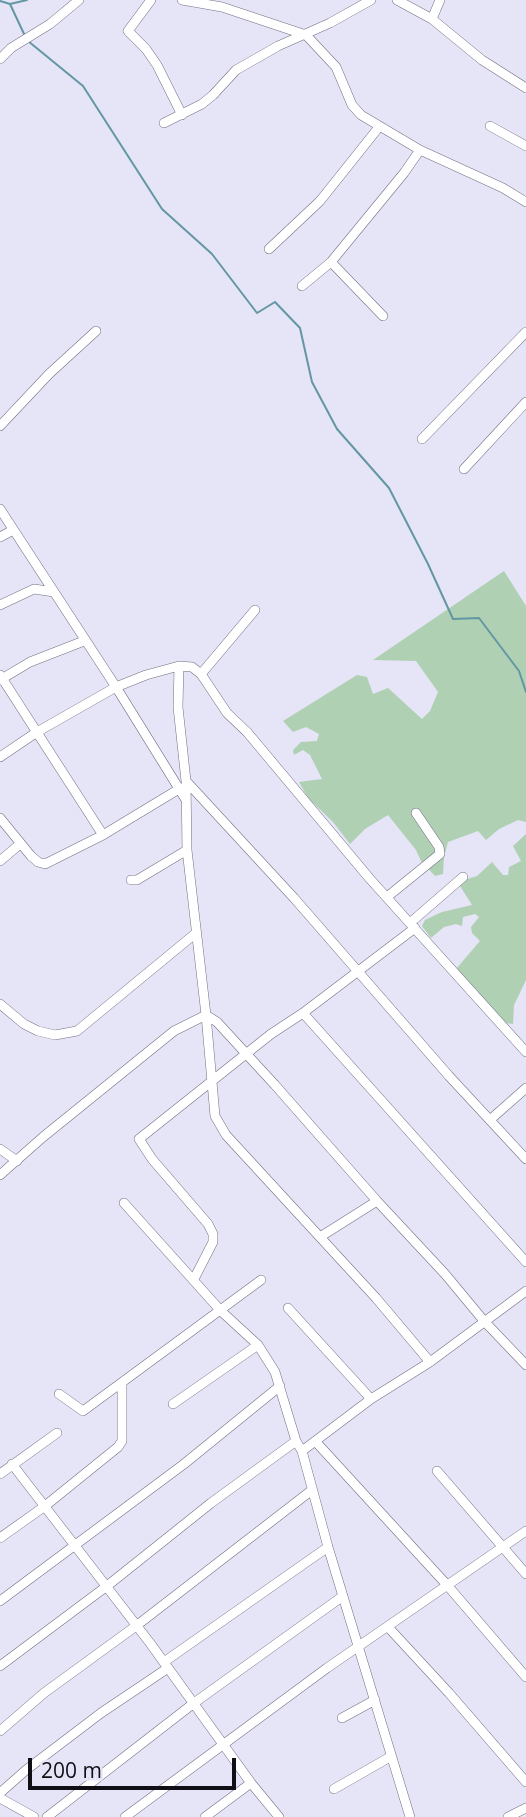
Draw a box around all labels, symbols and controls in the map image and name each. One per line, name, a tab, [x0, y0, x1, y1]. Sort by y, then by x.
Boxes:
scale bar	[32, 1744, 240, 1788]
text: 200 m	[41, 1756, 102, 1784]

